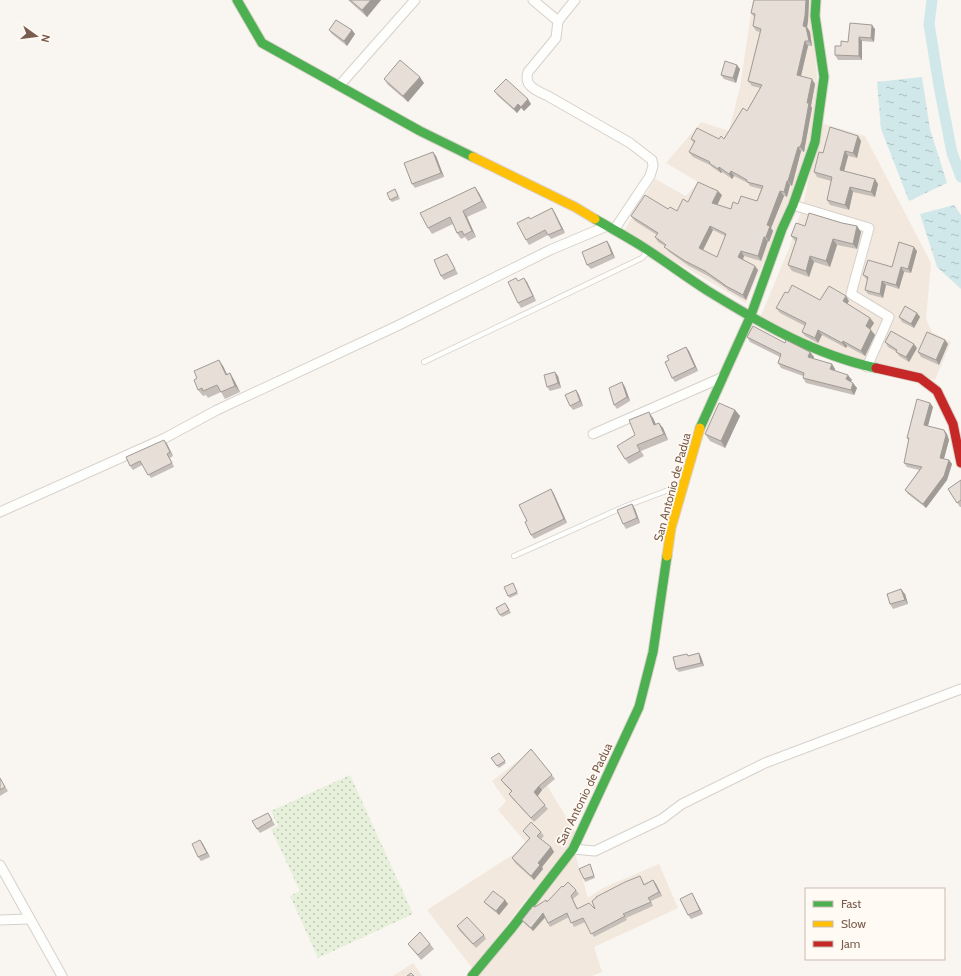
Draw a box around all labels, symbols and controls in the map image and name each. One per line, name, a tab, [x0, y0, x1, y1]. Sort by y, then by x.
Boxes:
north arrow	[16, 16, 56, 56]
text: N	[38, 33, 53, 44]
street label: San Antonio de Padua	[650, 431, 694, 543]
street label: San Antonio de Padua	[553, 740, 615, 848]
legend	[805, 888, 945, 960]
text: Fast	[841, 896, 861, 911]
text: Slow	[841, 916, 866, 931]
text: Jam	[840, 936, 860, 951]

